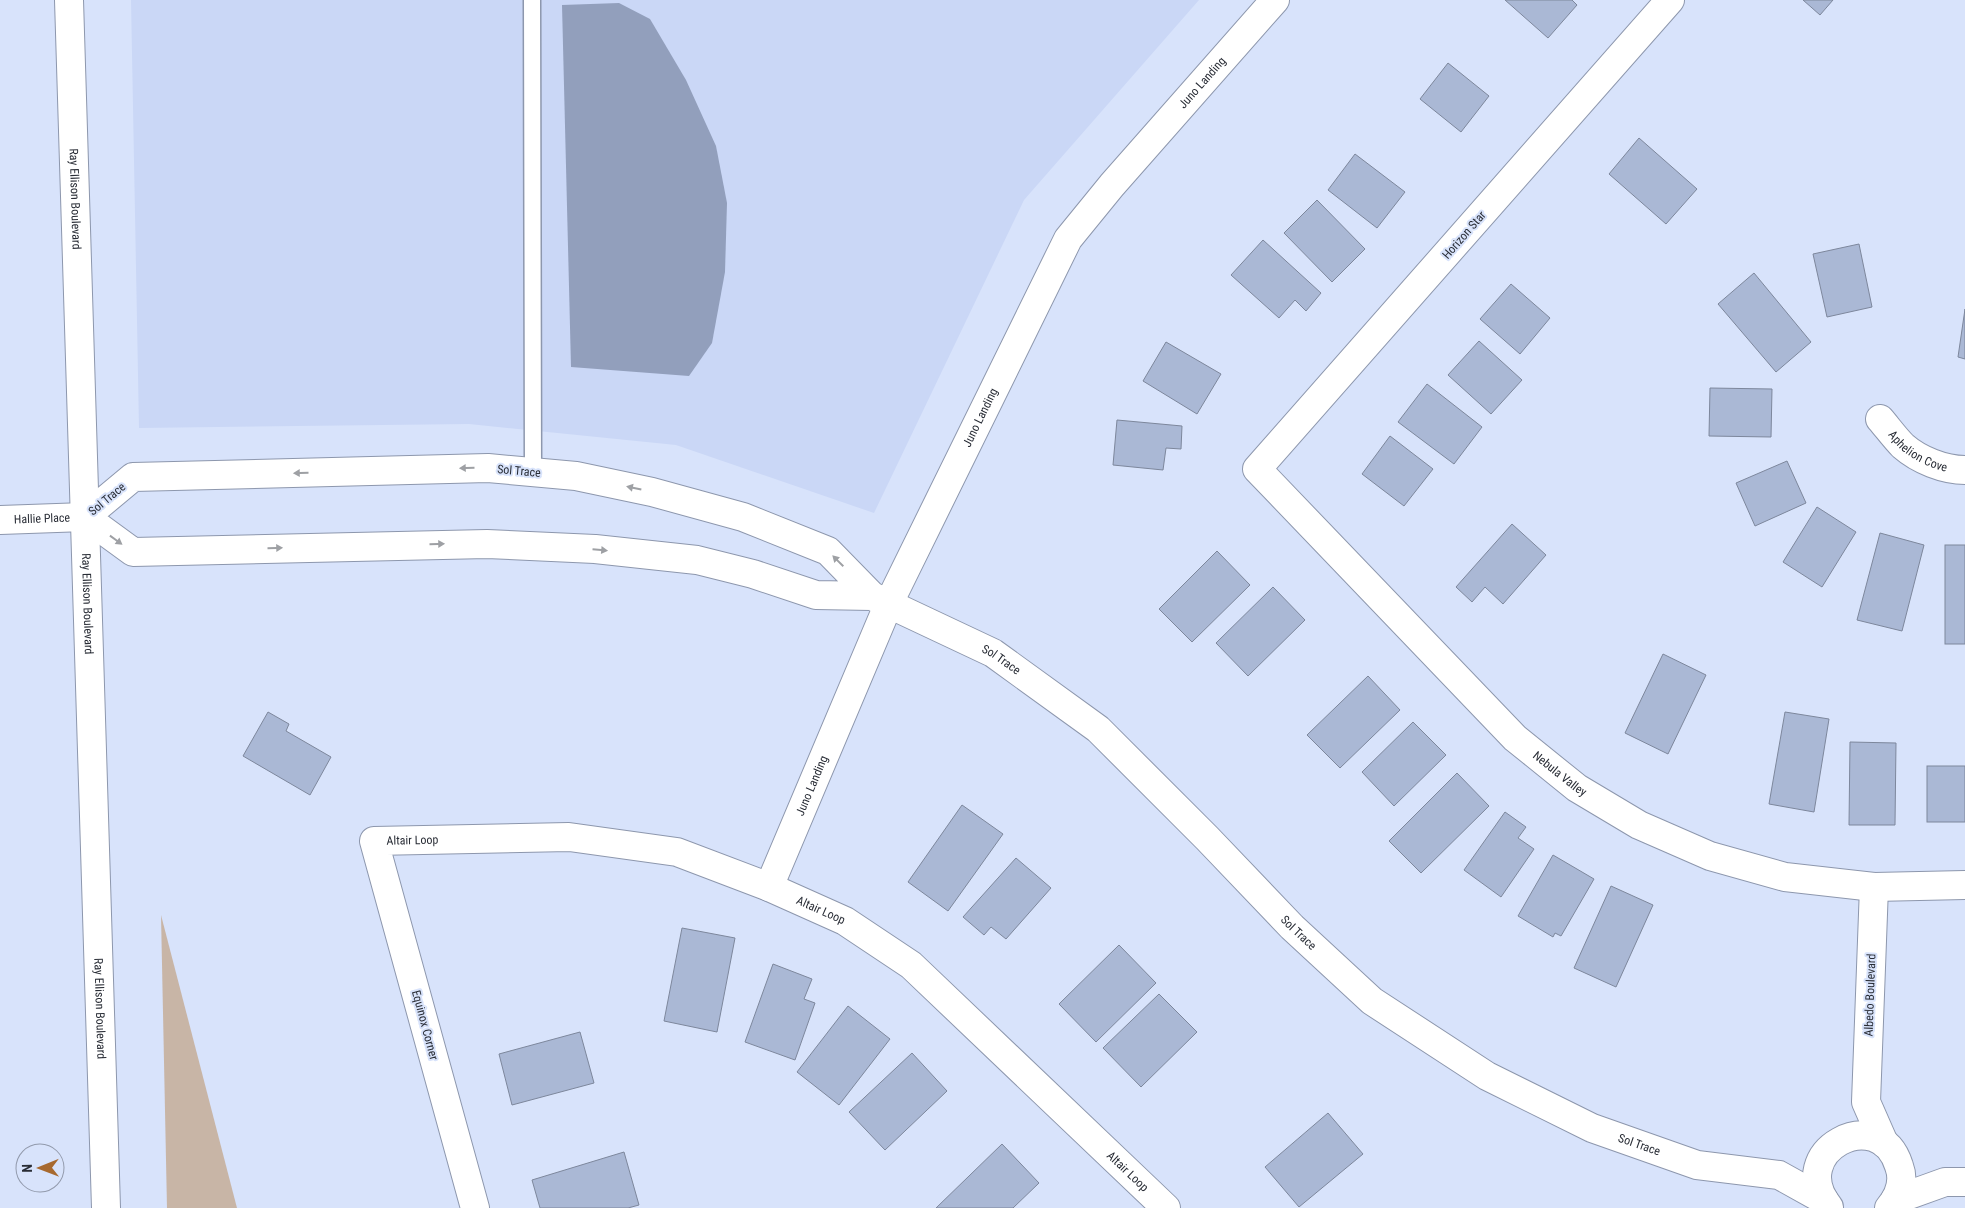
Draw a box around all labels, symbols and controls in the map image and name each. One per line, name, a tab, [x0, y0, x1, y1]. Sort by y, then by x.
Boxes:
street label: Juno Landing	[1176, 54, 1229, 111]
street label: Ray Ellison Boulevard	[67, 148, 84, 250]
street label: Horizon Star	[1439, 208, 1489, 262]
street label: Juno Landing	[960, 386, 1001, 449]
street label: Aphelion Cove	[1886, 428, 1949, 475]
street label: Sol Trace	[497, 462, 542, 480]
one-way arrow	[459, 464, 475, 472]
one-way arrow	[293, 469, 309, 477]
street label: Sol Trace	[86, 479, 129, 518]
one-way arrow	[627, 484, 642, 492]
street label: Hallie Place	[14, 511, 71, 527]
one-way arrow	[109, 535, 123, 545]
one-way arrow	[430, 540, 446, 548]
one-way arrow	[267, 543, 283, 551]
one-way arrow	[592, 546, 608, 554]
street label: Ray Ellison Boulevard	[79, 553, 96, 655]
one-way arrow	[832, 556, 844, 568]
street label: Sol Trace	[980, 642, 1024, 678]
street label: Nebula Valley	[1530, 748, 1589, 799]
street label: Juno Landing	[793, 753, 831, 818]
street label: Altair Loop	[386, 833, 439, 848]
street label: Altair Loop	[794, 893, 848, 927]
street label: Sol Trace	[1278, 913, 1319, 953]
street label: Albedo Boulevard	[1862, 953, 1878, 1037]
street label: Ray Ellison Boulevard	[91, 958, 108, 1059]
street label: Equinox Corner	[409, 989, 441, 1062]
street label: Sol Trace	[1616, 1131, 1663, 1159]
north arrow	[15, 1143, 65, 1193]
street label: Altair Loop	[1104, 1148, 1151, 1194]
text: N	[19, 1164, 35, 1173]

